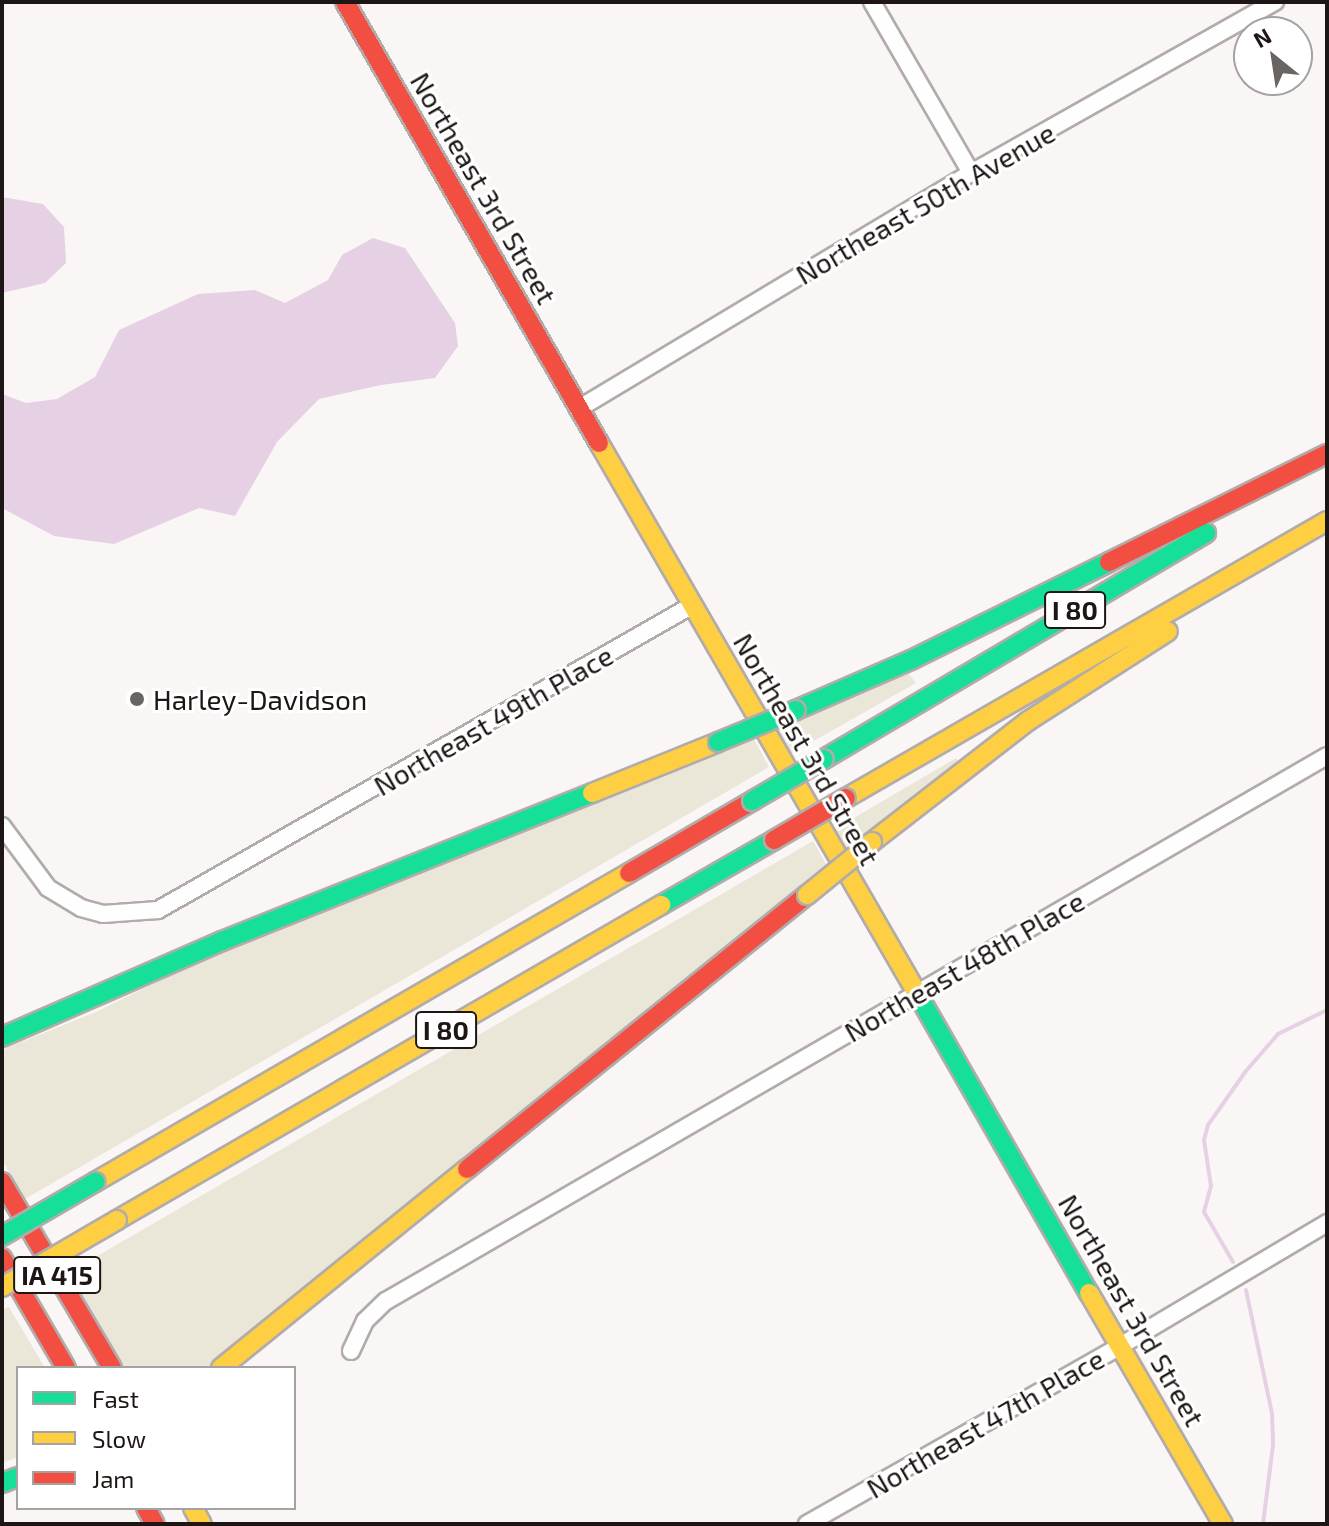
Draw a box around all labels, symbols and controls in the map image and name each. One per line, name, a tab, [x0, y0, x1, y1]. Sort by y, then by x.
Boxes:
north arrow	[1233, 16, 1313, 96]
text: N	[1249, 22, 1275, 52]
street label: Northeast 3rd Street	[404, 66, 564, 310]
street label: Northeast 50th Avenue	[789, 115, 1061, 291]
road number: I 80	[1043, 588, 1107, 632]
street label: Northeast 3rd Street	[727, 627, 887, 871]
street label: Northeast 49th Place	[367, 638, 619, 802]
place label: Harley-Davidson	[153, 682, 367, 716]
marker: Harley-Davidson	[128, 690, 146, 708]
street label: Northeast 48th Place	[838, 884, 1090, 1048]
road number: I 80	[414, 1008, 478, 1052]
street label: Northeast 3rd Street	[1052, 1188, 1212, 1432]
road number: IA 415	[11, 1253, 103, 1297]
street label: Northeast 47th Place	[860, 1341, 1110, 1505]
legend	[16, 1366, 296, 1510]
text: Fast	[92, 1384, 139, 1413]
text: Slow	[92, 1424, 146, 1453]
text: Jam	[92, 1464, 134, 1493]

